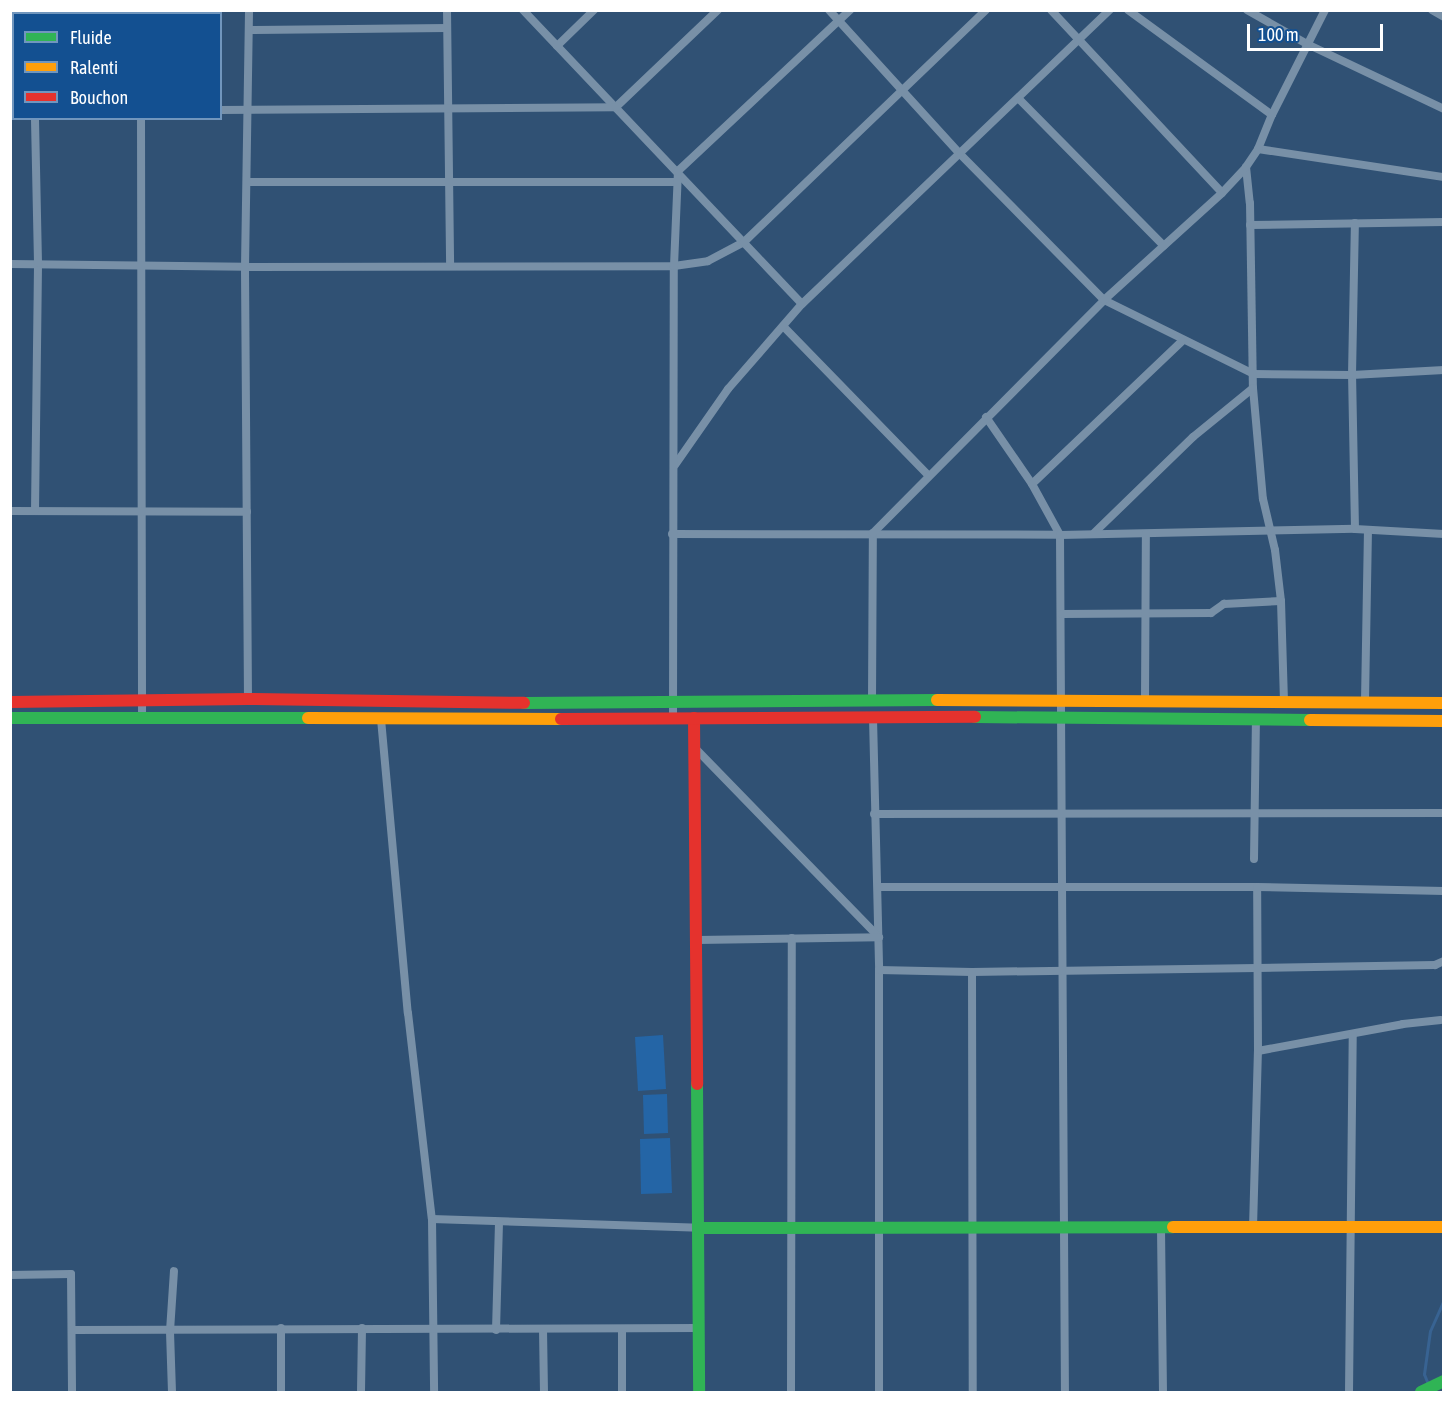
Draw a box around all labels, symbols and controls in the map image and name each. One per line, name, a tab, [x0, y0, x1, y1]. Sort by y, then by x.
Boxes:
legend	[12, 12, 222, 120]
scale bar	[1250, 12, 1386, 50]
text: 100 m	[1258, 24, 1299, 45]
text: Fluide	[70, 27, 112, 48]
text: Ralenti	[70, 57, 118, 78]
text: Bouchon	[70, 87, 128, 108]

